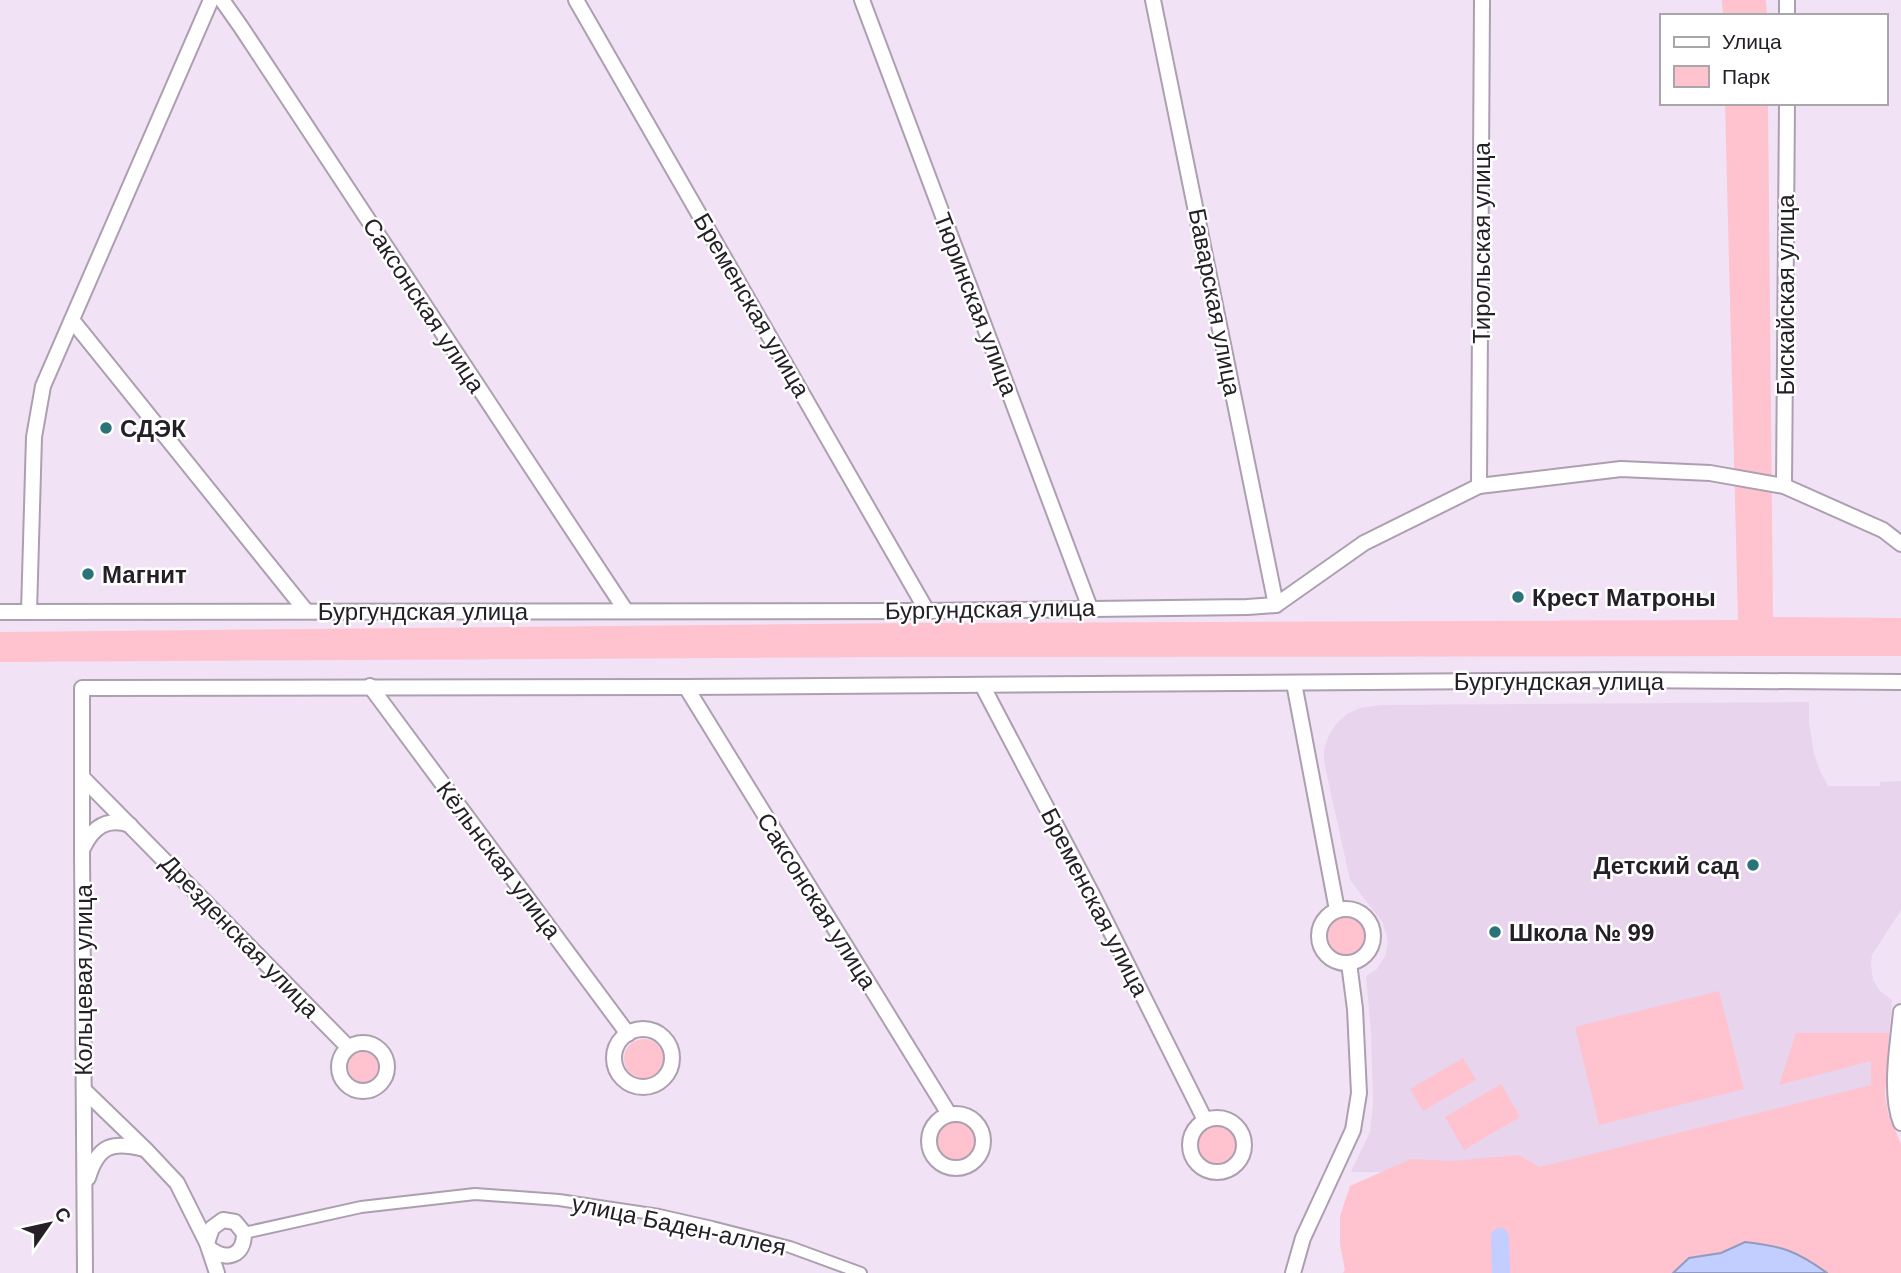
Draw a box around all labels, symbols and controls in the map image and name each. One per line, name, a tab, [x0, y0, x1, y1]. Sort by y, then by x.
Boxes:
legend	[1660, 14, 1887, 105]
text: Улица	[1722, 30, 1782, 53]
text: Парк	[1722, 65, 1770, 88]
street label: Тирольская улица	[1468, 141, 1495, 344]
street label: Бискайская улица	[1772, 194, 1799, 395]
street label: Баварская улица	[1184, 206, 1247, 399]
street label: Бременская улица	[688, 208, 816, 402]
street label: Тюринская улица	[929, 209, 1024, 400]
street label: Саксонская улица	[358, 213, 491, 398]
place label: СДЭК	[120, 415, 186, 442]
marker: СДЭК	[98, 420, 114, 436]
place label: Магнит	[102, 561, 187, 588]
marker: Магнит	[80, 566, 96, 582]
place label: Крест Матроны	[1532, 584, 1716, 611]
marker: Крест Матроны	[1510, 589, 1526, 605]
street label: Бургундская улица	[885, 594, 1096, 624]
street label: Бургундская улица	[318, 598, 529, 625]
street label: Бургундская улица	[1454, 668, 1665, 695]
street label: Кёльнская улица	[431, 776, 567, 944]
street label: Бременская улица	[1036, 803, 1154, 1001]
street label: Саксонская улица	[752, 808, 882, 995]
street label: Дрезденская улица	[155, 849, 325, 1023]
place label: Детский сад	[1593, 852, 1739, 879]
marker: Детский сад	[1745, 857, 1761, 873]
street label: Кольцевая улица	[70, 884, 97, 1076]
place label: Школа № 99	[1509, 919, 1654, 946]
marker: Школа № 99	[1487, 924, 1503, 940]
north arrow	[14, 1189, 84, 1259]
street label: улица Баден-аллея	[570, 1189, 788, 1261]
text: С	[50, 1203, 75, 1227]

